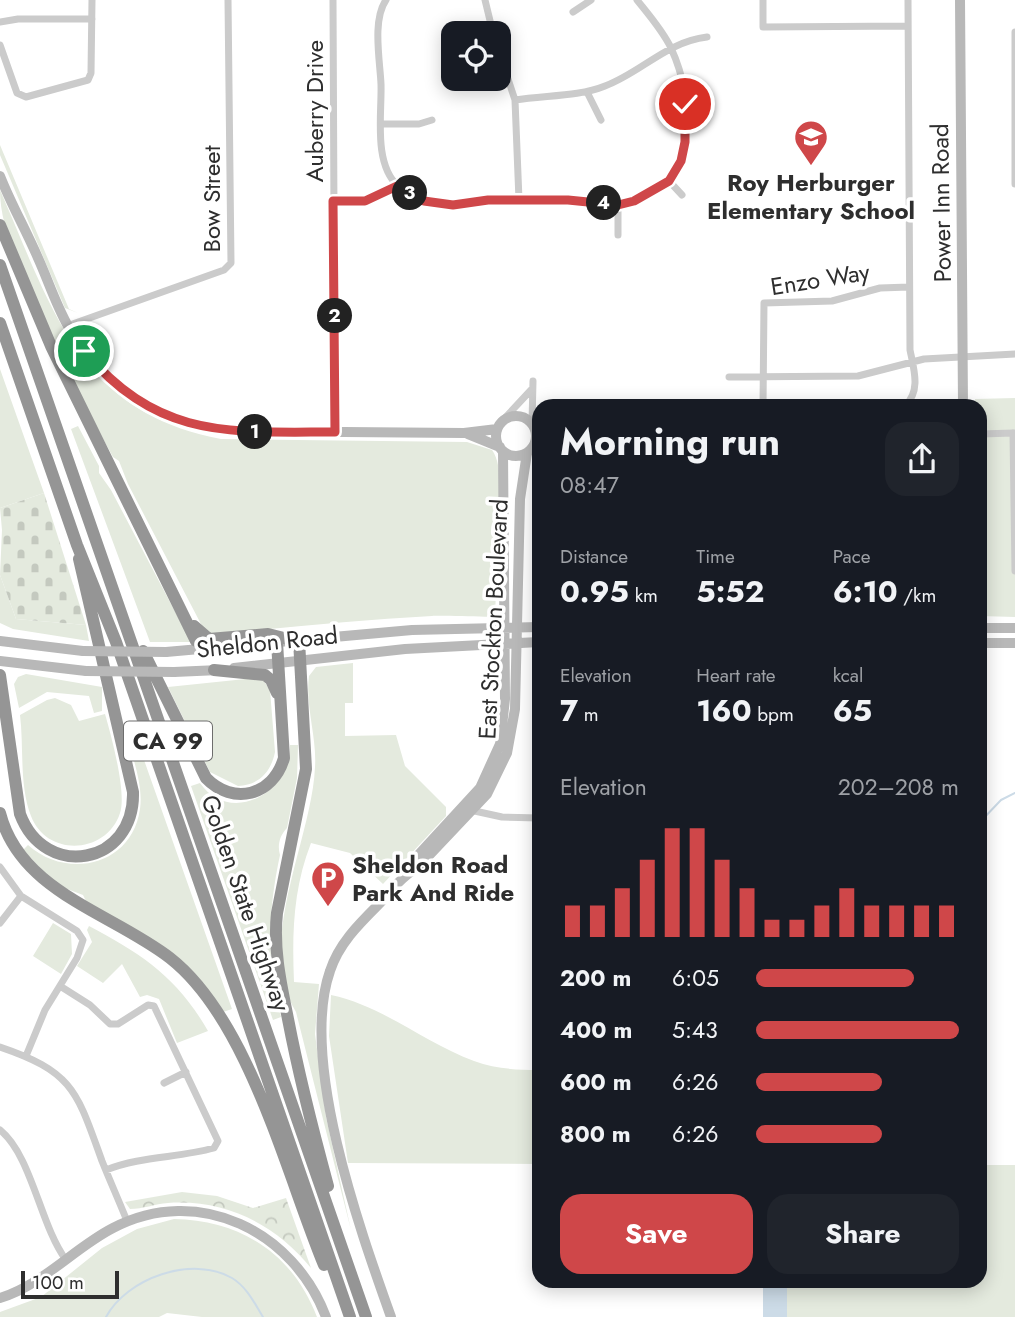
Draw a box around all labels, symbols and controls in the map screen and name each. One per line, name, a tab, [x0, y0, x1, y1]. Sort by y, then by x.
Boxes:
map controls	[441, 21, 511, 91]
button: locate	[441, 21, 511, 91]
street label: Auberry Drive	[297, 40, 332, 182]
pin	[655, 74, 715, 134]
icon: check	[666, 85, 704, 123]
school or university icon: Roy Herburger Elementary School	[792, 118, 830, 167]
street label: Power Inn Road	[922, 123, 960, 283]
street label: Bow Street	[194, 145, 229, 252]
place label: Roy Herburger Elementary School	[707, 165, 915, 228]
pin: 3	[392, 176, 428, 210]
text: 3	[404, 179, 415, 206]
pin: 4	[586, 186, 622, 220]
text: 4	[597, 189, 610, 216]
street label: Enzo Way	[768, 254, 873, 304]
pin: 2	[318, 298, 352, 334]
text: 2	[328, 302, 341, 329]
pin	[54, 321, 114, 381]
icon: arrive	[65, 332, 103, 370]
pin: 1	[238, 414, 272, 450]
text: Morning run	[560, 414, 780, 469]
text: 1	[250, 418, 259, 445]
button: share	[885, 422, 959, 496]
text: 08:47	[560, 468, 619, 502]
street label: East Stockton Boulevard	[469, 498, 517, 740]
text: Distance	[560, 543, 628, 570]
text: Time	[696, 543, 735, 570]
text: Pace	[833, 543, 871, 570]
text: 0.95	[560, 570, 629, 613]
text: 5:52	[696, 570, 764, 613]
text: 6:10	[833, 570, 898, 613]
text: km	[629, 582, 658, 609]
text: /km	[898, 582, 936, 609]
street label: Sheldon Road	[195, 617, 339, 667]
text: Elevation	[560, 662, 632, 689]
text: Heart rate	[696, 662, 776, 689]
text: kcal	[833, 662, 863, 689]
text: 7	[560, 689, 578, 732]
text: 160	[696, 689, 752, 732]
text: 65	[833, 689, 872, 732]
text: m	[578, 701, 599, 728]
text: bpm	[752, 701, 794, 728]
road number: CA 99	[124, 722, 212, 761]
text: Elevation	[560, 770, 647, 804]
text: 202–208 m	[838, 770, 959, 804]
street label: Golden State Highway	[193, 790, 300, 1016]
place label: Sheldon Road Park And Ride	[352, 847, 514, 910]
parking icon: Sheldon Road Park And Ride	[309, 859, 347, 908]
text: 200 m	[560, 961, 631, 995]
text: 6:05	[672, 961, 719, 995]
text: 400 m	[560, 1013, 632, 1047]
text: 5:43	[672, 1013, 718, 1047]
text: 600 m	[560, 1065, 632, 1099]
text: 6:26	[672, 1065, 718, 1099]
text: 800 m	[560, 1117, 631, 1151]
text: 6:26	[672, 1117, 718, 1151]
button: Save	[560, 1194, 753, 1274]
button: Share	[767, 1194, 959, 1274]
scale bar	[21, 1268, 119, 1300]
text: 100 m	[32, 1269, 84, 1296]

